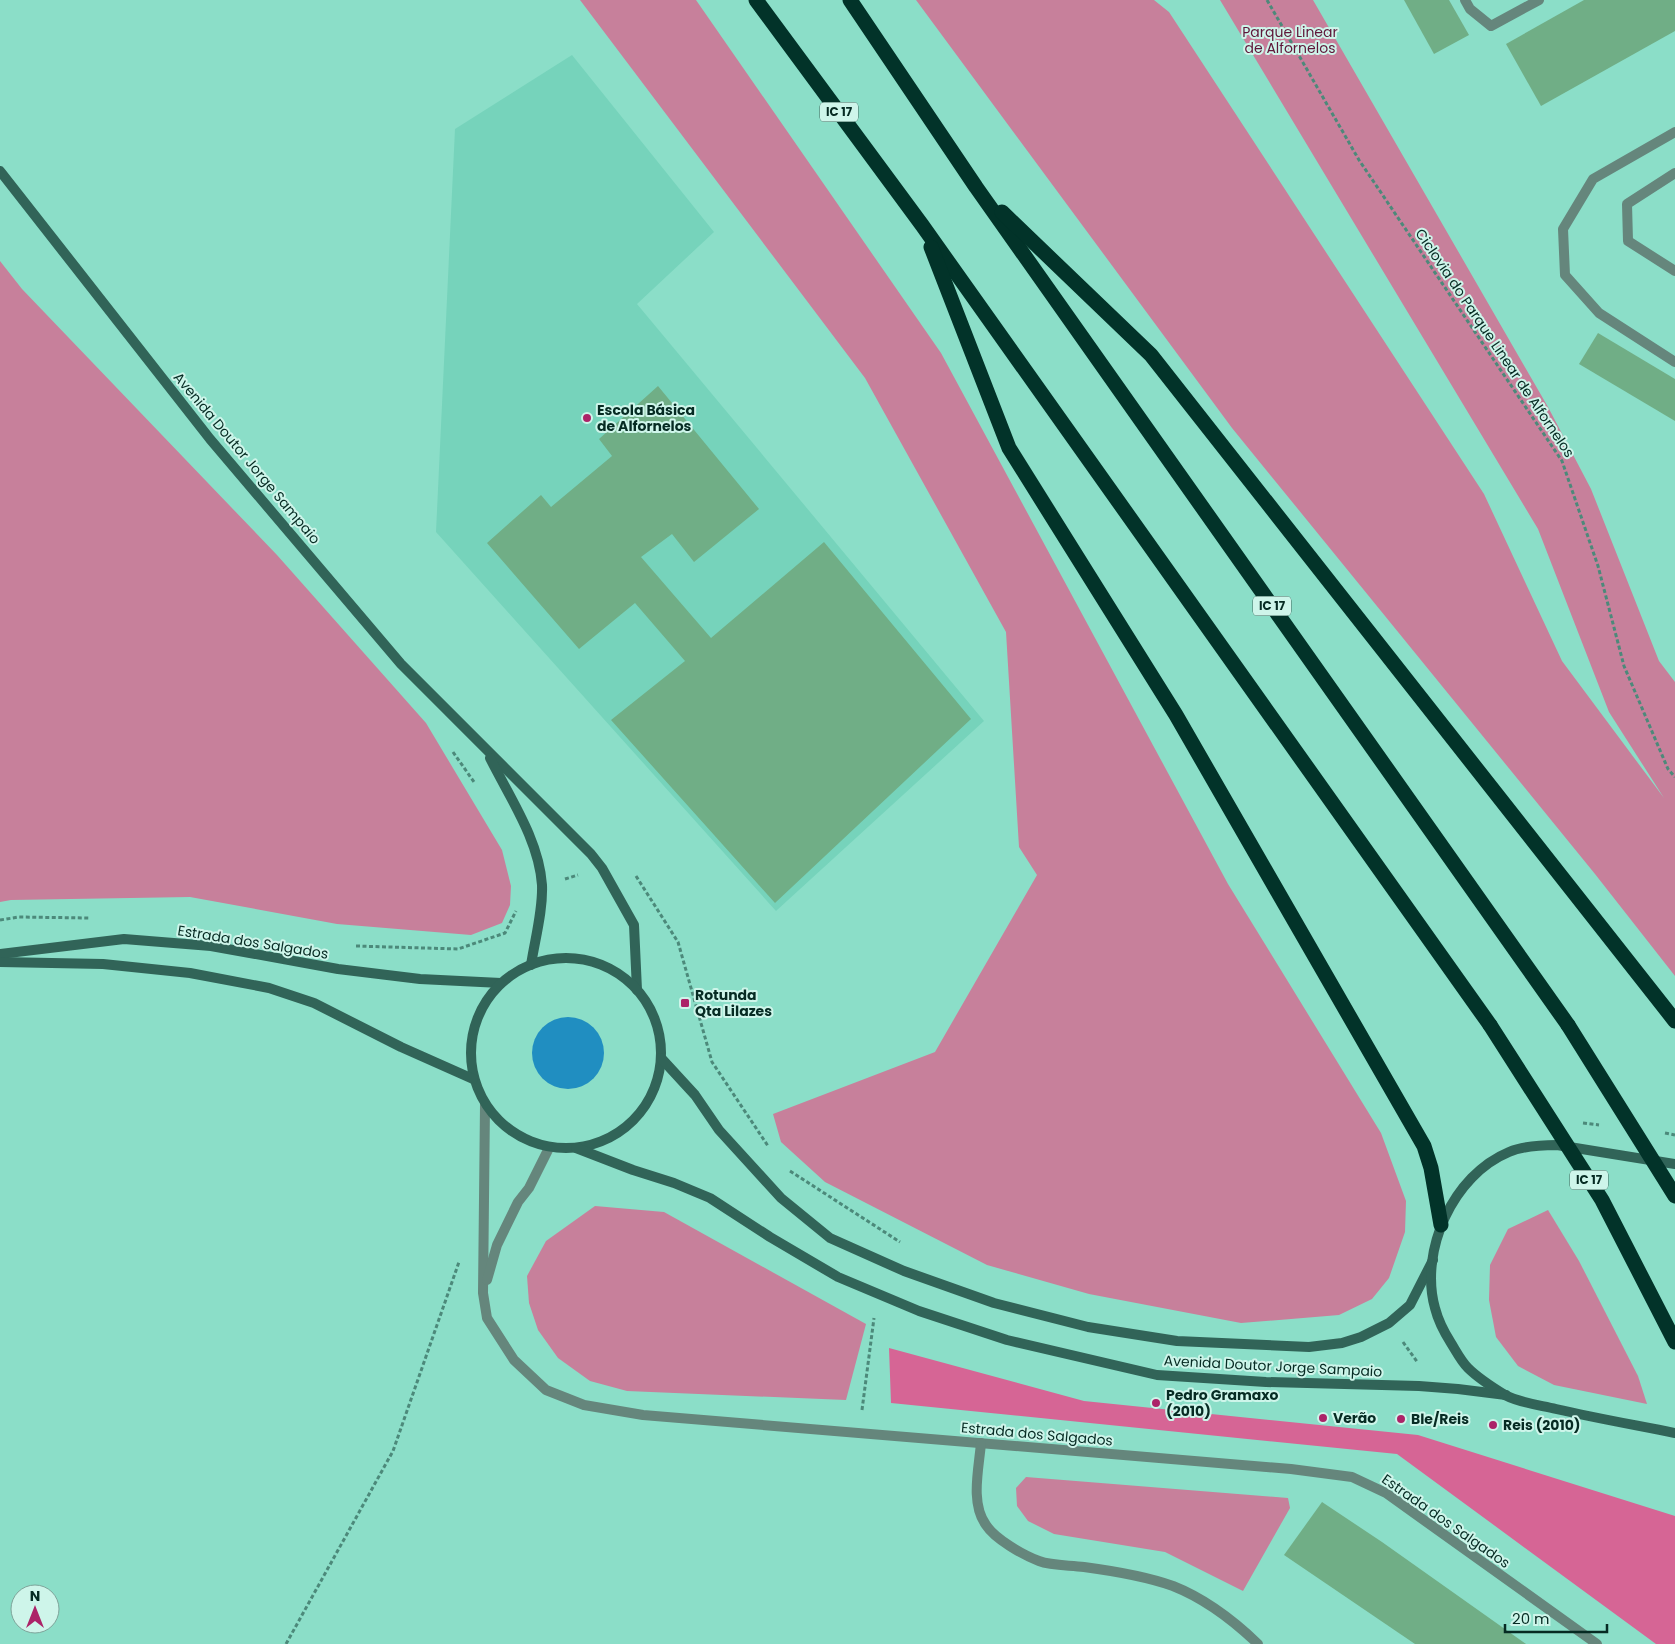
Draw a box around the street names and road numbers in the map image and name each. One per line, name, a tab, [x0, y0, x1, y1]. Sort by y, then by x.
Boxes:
road number: IC 17	[820, 102, 858, 121]
street label: Ciclovia do Parque Linear de Alfornelos	[1411, 225, 1579, 461]
street label: Avenida Doutor Jorge Sampaio	[169, 368, 325, 548]
road number: IC 17	[1253, 596, 1291, 616]
street label: Estrada dos Salgados	[176, 920, 330, 964]
road number: IC 17	[1570, 1170, 1608, 1190]
street label: Avenida Doutor Jorge Sampaio	[1163, 1350, 1383, 1382]
street label: Estrada dos Salgados	[960, 1417, 1114, 1451]
street label: Estrada dos Salgados	[1378, 1469, 1514, 1573]

